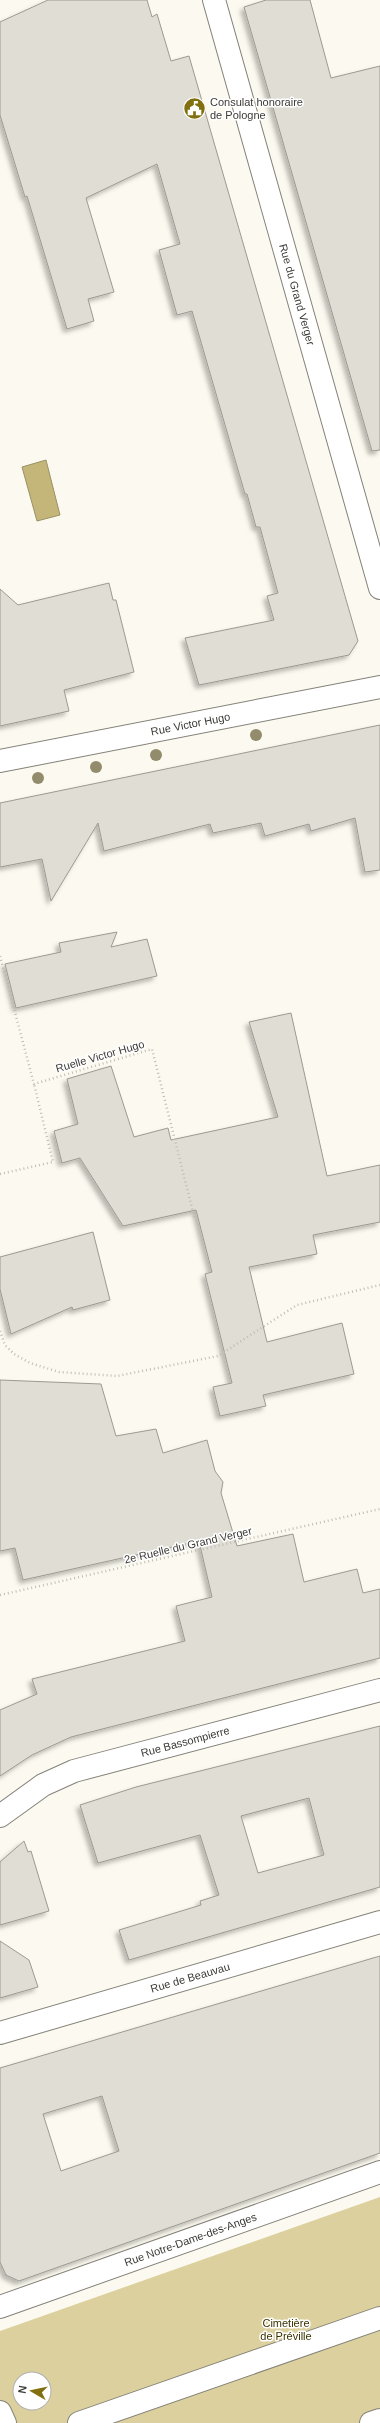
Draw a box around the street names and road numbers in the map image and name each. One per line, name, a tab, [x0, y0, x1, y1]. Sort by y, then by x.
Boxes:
street label: Rue du Grand Verger	[277, 242, 317, 347]
street label: Rue Victor Hugo	[150, 710, 231, 738]
street label: Ruelle Victor Hugo	[54, 1038, 146, 1074]
street label: 2e Ruelle du Grand Verger	[123, 1524, 253, 1566]
street label: Rue Bassompierre	[140, 1724, 231, 1759]
street label: Rue de Beauvau	[149, 1960, 231, 1995]
street label: Rue Notre-Dame-des-Anges	[123, 2210, 259, 2268]

